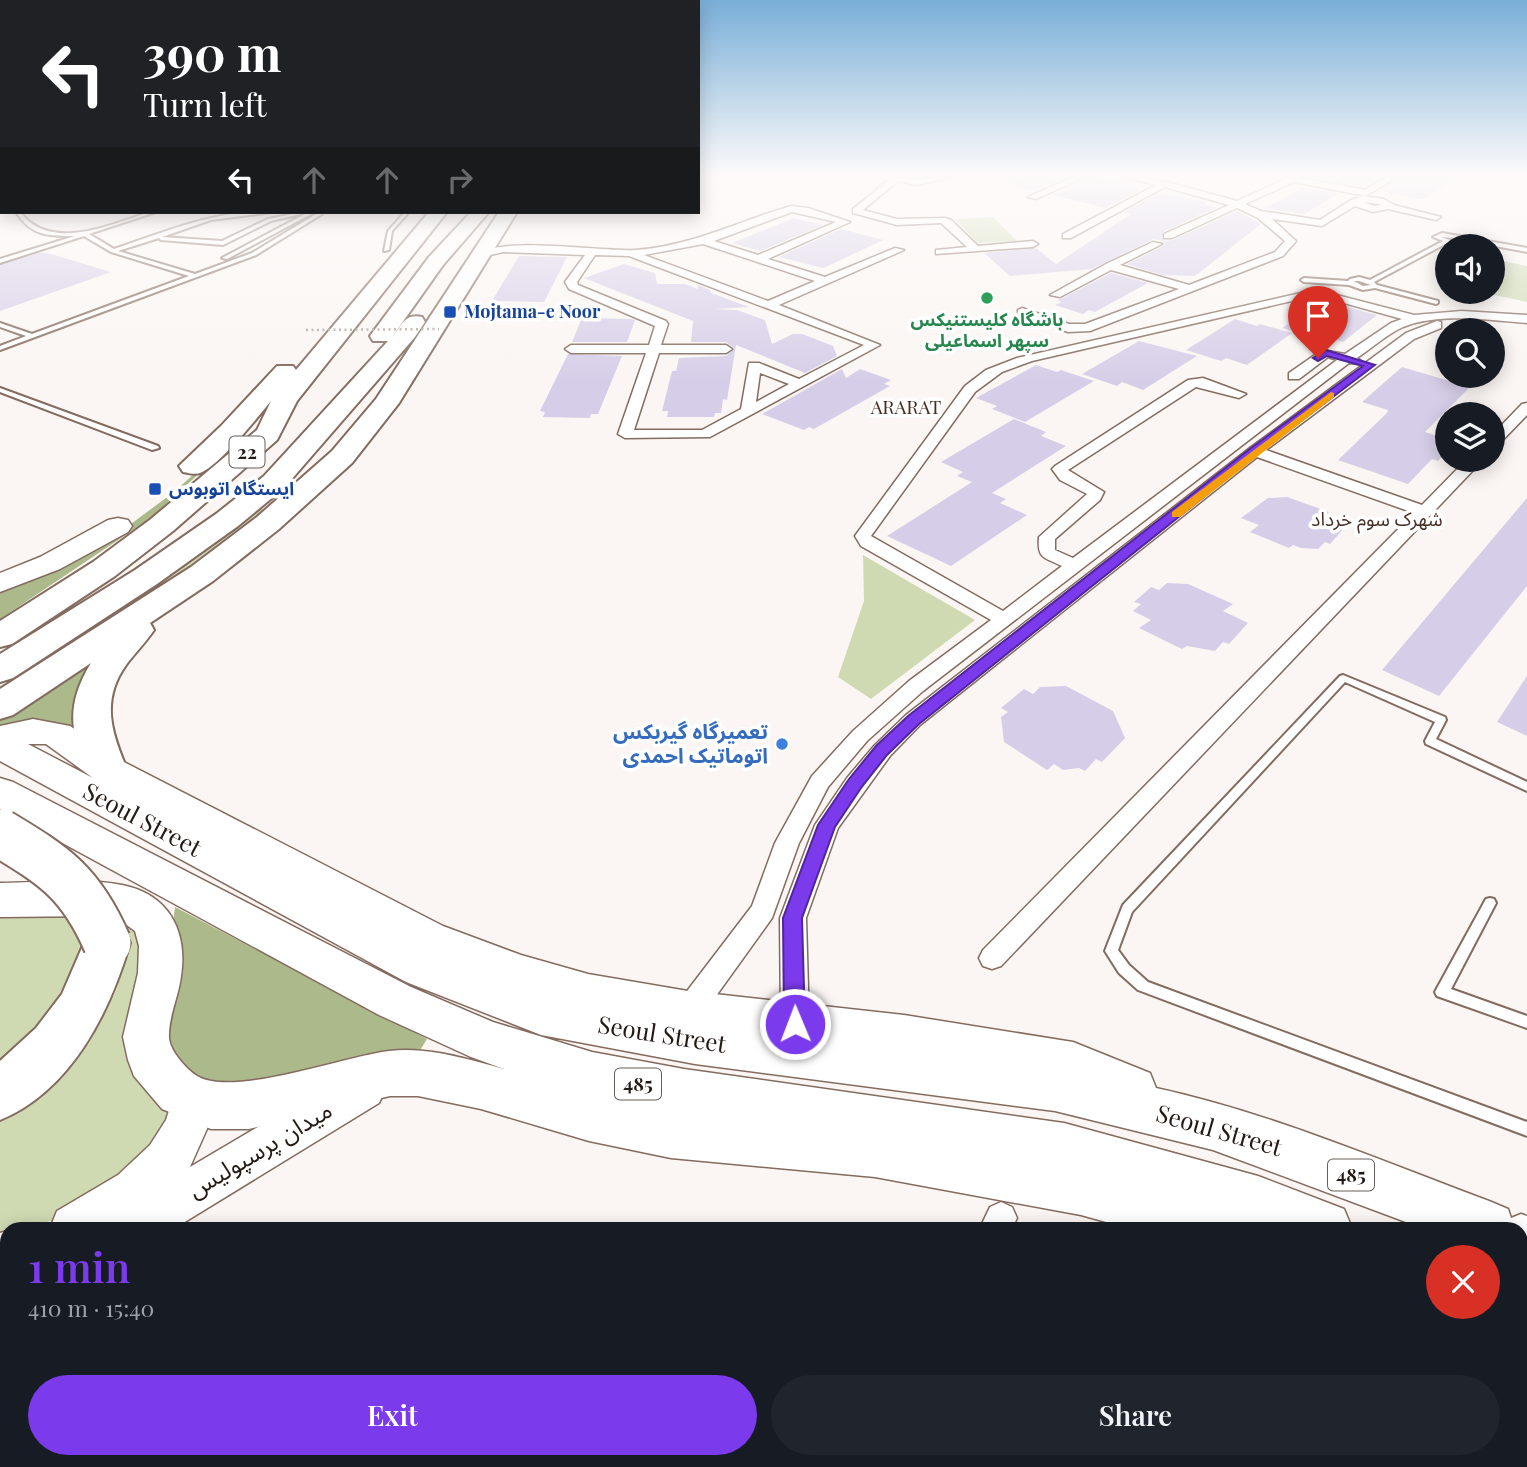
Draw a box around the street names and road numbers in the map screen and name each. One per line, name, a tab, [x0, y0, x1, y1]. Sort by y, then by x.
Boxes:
road number: 22	[230, 436, 264, 467]
street label: Seoul Street	[78, 774, 208, 863]
street label: Seoul Street	[596, 1007, 729, 1059]
road number: 485	[615, 1068, 661, 1100]
street label: میدان پرسپولیس	[181, 1093, 338, 1205]
street label: Seoul Street	[1153, 1096, 1287, 1162]
road number: 485	[1328, 1160, 1374, 1190]

